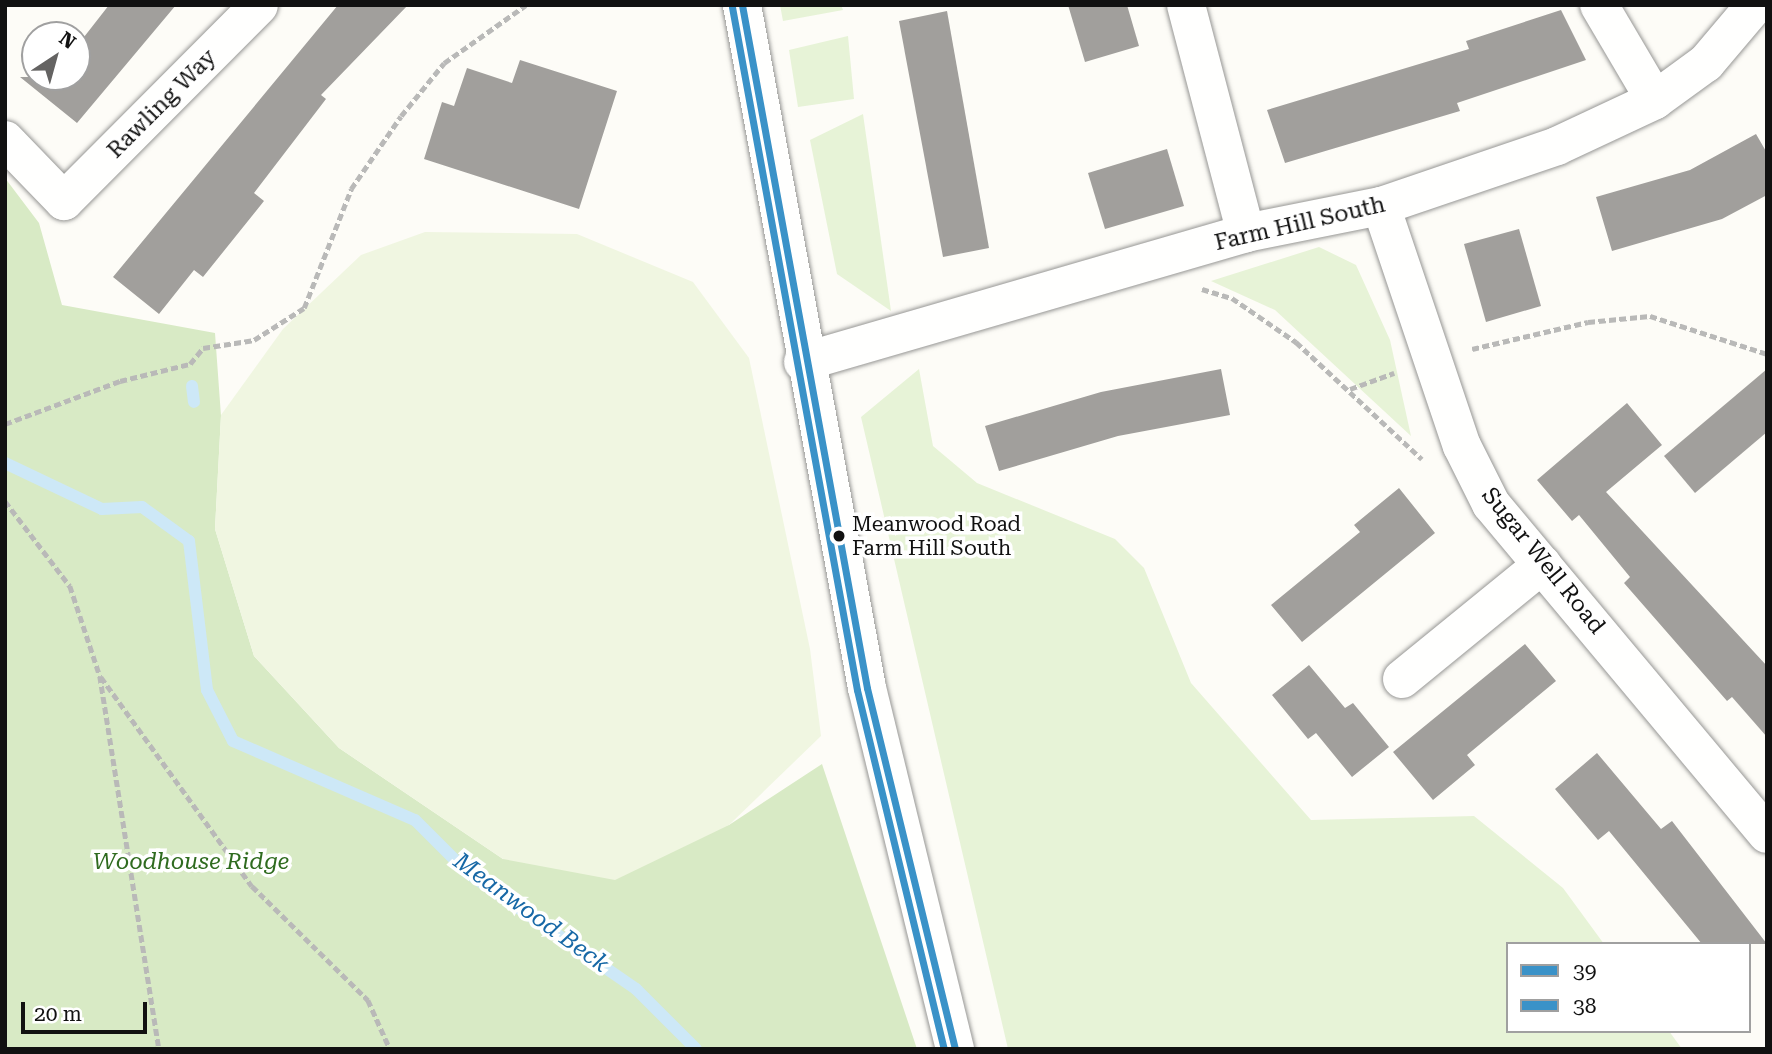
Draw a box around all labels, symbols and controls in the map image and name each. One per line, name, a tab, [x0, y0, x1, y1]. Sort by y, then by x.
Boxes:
north arrow	[21, 21, 91, 91]
text: N	[55, 27, 80, 54]
street label: Rawling Way	[102, 44, 222, 164]
street label: Farm Hill South	[1212, 191, 1388, 257]
street label: Sugar Well Road	[1475, 482, 1611, 640]
place label: Meanwood Road Farm Hill South	[852, 511, 1021, 561]
marker: Meanwood Road Farm Hill South	[832, 529, 846, 543]
water label: Meanwood Beck	[448, 847, 614, 979]
park label: Woodhouse Ridge	[93, 848, 289, 876]
legend	[1506, 942, 1751, 1033]
text: 39	[1573, 959, 1597, 983]
scale bar	[24, 988, 150, 1032]
text: 38	[1573, 994, 1597, 1018]
text: 20 m	[34, 1002, 82, 1026]

